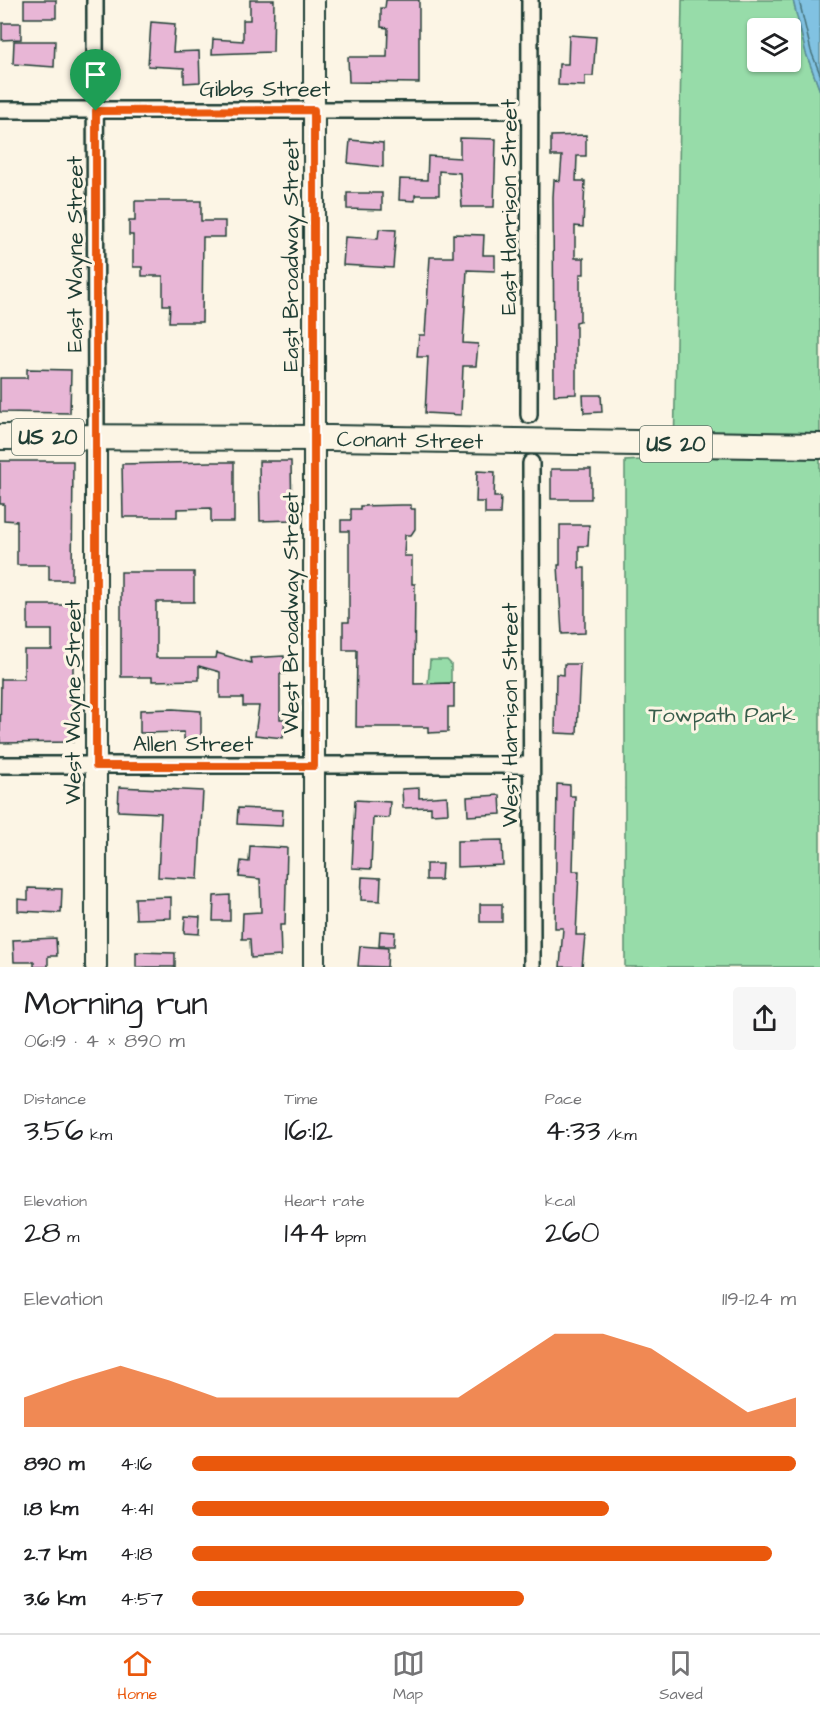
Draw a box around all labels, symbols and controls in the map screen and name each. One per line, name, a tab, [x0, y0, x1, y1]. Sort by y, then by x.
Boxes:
map controls	[747, 18, 801, 72]
button: layers	[747, 18, 801, 72]
pin	[70, 49, 121, 111]
icon: arrive	[79, 58, 112, 91]
street label: Gibbs Street	[200, 74, 331, 105]
street label: East Harrison Street	[494, 99, 525, 315]
street label: East Broadway Street	[276, 138, 308, 372]
street label: East Wayne Street	[60, 156, 92, 352]
road number: US 20	[12, 419, 84, 455]
street label: Conant Street	[336, 424, 484, 457]
road number: US 20	[640, 426, 712, 462]
street label: West Broadway Street	[276, 492, 308, 734]
street label: West Wayne Street	[58, 599, 90, 804]
street label: West Harrison Street	[495, 603, 526, 827]
park label: Towpath Park	[649, 700, 796, 731]
street label: Allen Street	[133, 729, 253, 760]
text: Morning run	[24, 981, 208, 1027]
button: share	[733, 987, 796, 1050]
text: 06:19 · 4 × 890 m	[24, 1027, 185, 1055]
text: Distance	[24, 1088, 86, 1110]
text: Time	[284, 1088, 318, 1110]
text: Pace	[545, 1088, 582, 1110]
text: 3.56	[24, 1110, 84, 1152]
text: 16:12	[284, 1110, 333, 1152]
text: 4:33	[545, 1110, 601, 1152]
text: km	[84, 1124, 112, 1146]
text: /km	[601, 1124, 637, 1146]
text: Elevation	[24, 1190, 87, 1212]
text: Heart rate	[284, 1190, 365, 1212]
text: kcal	[545, 1190, 575, 1212]
text: 28	[24, 1212, 61, 1254]
text: 144	[284, 1212, 329, 1254]
text: 260	[545, 1212, 600, 1254]
text: m	[61, 1226, 79, 1248]
text: bpm	[329, 1226, 366, 1248]
text: Elevation	[24, 1285, 103, 1313]
text: 119–124 m	[722, 1285, 796, 1313]
text: 890 m	[24, 1450, 85, 1478]
text: 4:16	[120, 1450, 152, 1478]
text: 1.8 km	[24, 1495, 78, 1523]
text: 4:41	[120, 1495, 153, 1523]
text: 2.7 km	[24, 1540, 86, 1568]
text: 4:18	[120, 1540, 152, 1568]
text: 3.6 km	[24, 1585, 85, 1613]
text: 4:57	[120, 1585, 163, 1613]
tab: Home	[117, 1647, 157, 1705]
tab: Map	[392, 1647, 425, 1705]
tab: Saved	[659, 1647, 703, 1705]

